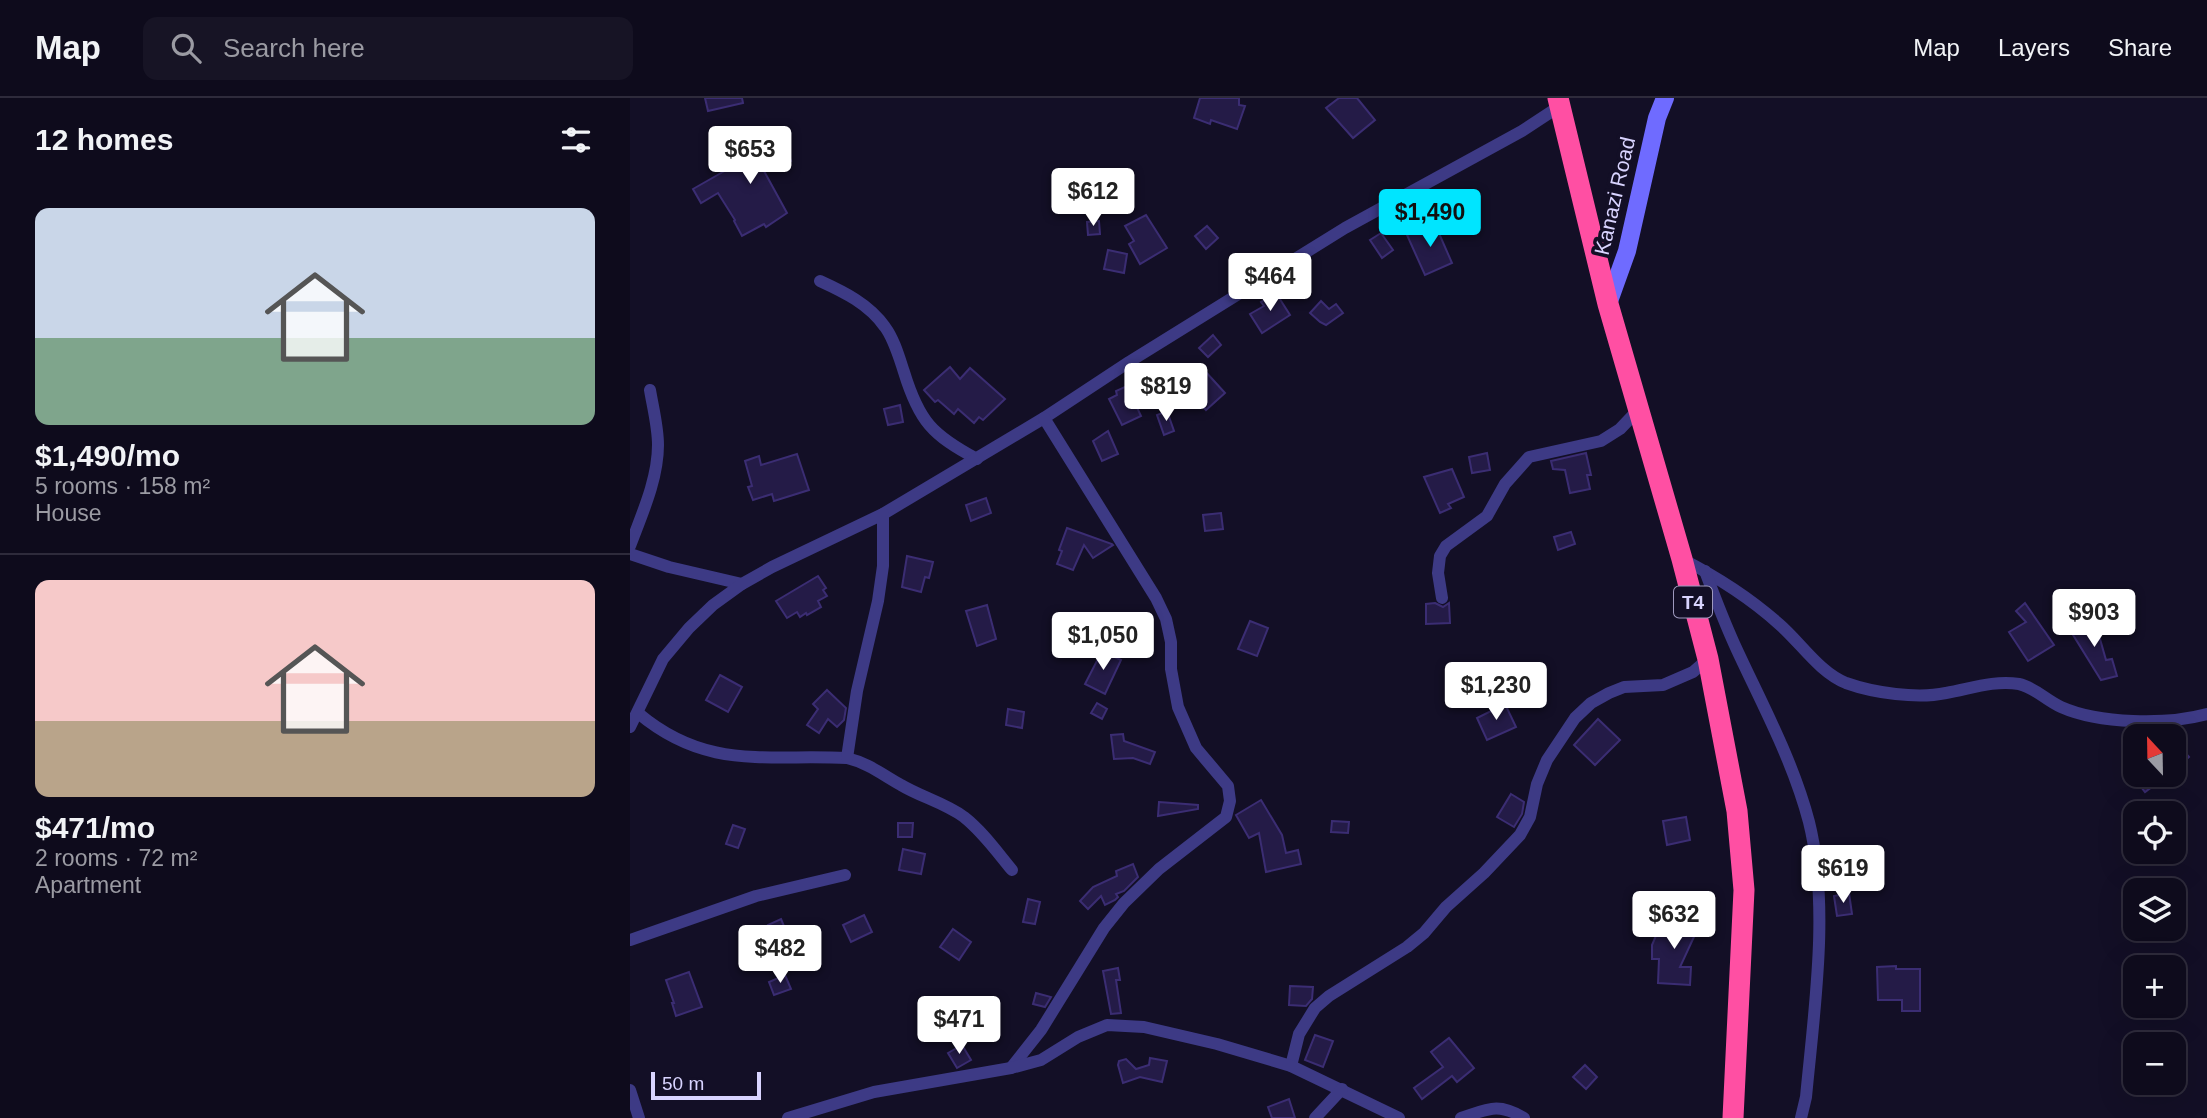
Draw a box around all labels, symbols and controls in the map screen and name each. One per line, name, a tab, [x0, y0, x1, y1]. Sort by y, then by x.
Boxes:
search box	[143, 17, 633, 80]
text: Map	[35, 29, 101, 66]
icon: search	[167, 29, 205, 67]
text: Search here	[223, 33, 365, 63]
text: Map	[1913, 34, 1960, 61]
text: Layers	[1998, 34, 2070, 61]
text: Share	[2108, 34, 2172, 61]
icon: filters	[557, 121, 595, 159]
text: 12 homes	[35, 123, 173, 156]
pin: $653	[709, 126, 791, 186]
street label: Kanazi Road	[1590, 135, 1639, 257]
text: $653	[724, 136, 776, 162]
pin: $612	[1052, 169, 1134, 228]
text: $612	[1067, 178, 1119, 204]
pin: $1,490	[1373, 190, 1487, 249]
text: $1,490	[1395, 199, 1465, 225]
icon: home	[252, 254, 378, 380]
pin: $464	[1229, 254, 1311, 313]
text: $464	[1244, 263, 1296, 289]
pin: $819	[1125, 364, 1207, 423]
text: $819	[1140, 373, 1192, 399]
text: $1,490/mo	[35, 439, 180, 472]
text: 5 rooms · 158 m²	[35, 473, 210, 499]
text: House	[35, 500, 101, 526]
road number: T4	[1674, 587, 1712, 618]
pin: $903	[2053, 589, 2135, 649]
text: $903	[2068, 599, 2120, 625]
pin: $1,050	[1046, 612, 1160, 672]
text: $1,050	[1068, 622, 1138, 648]
icon: home	[252, 626, 378, 752]
pin: $1,230	[1439, 662, 1553, 722]
text: $1,230	[1461, 672, 1531, 698]
north arrow	[2123, 724, 2186, 788]
map controls	[2123, 724, 2186, 1095]
button: locate	[2123, 801, 2186, 864]
text: $471/mo	[35, 811, 155, 844]
text: 2 rooms · 72 m²	[35, 845, 197, 871]
pin: $619	[1802, 846, 1884, 905]
text: $619	[1817, 855, 1869, 881]
text: Apartment	[35, 872, 141, 898]
button: layers	[2123, 878, 2186, 941]
pin: $632	[1633, 892, 1715, 951]
text: $632	[1648, 901, 1700, 927]
pin: $482	[739, 926, 821, 985]
text: $482	[754, 935, 806, 961]
button: +	[2123, 955, 2186, 1018]
pin: $471	[918, 996, 1000, 1056]
text: $471	[933, 1006, 985, 1032]
button: −	[2123, 1032, 2186, 1095]
scale bar	[651, 1069, 761, 1101]
text: 50 m	[662, 1073, 704, 1094]

